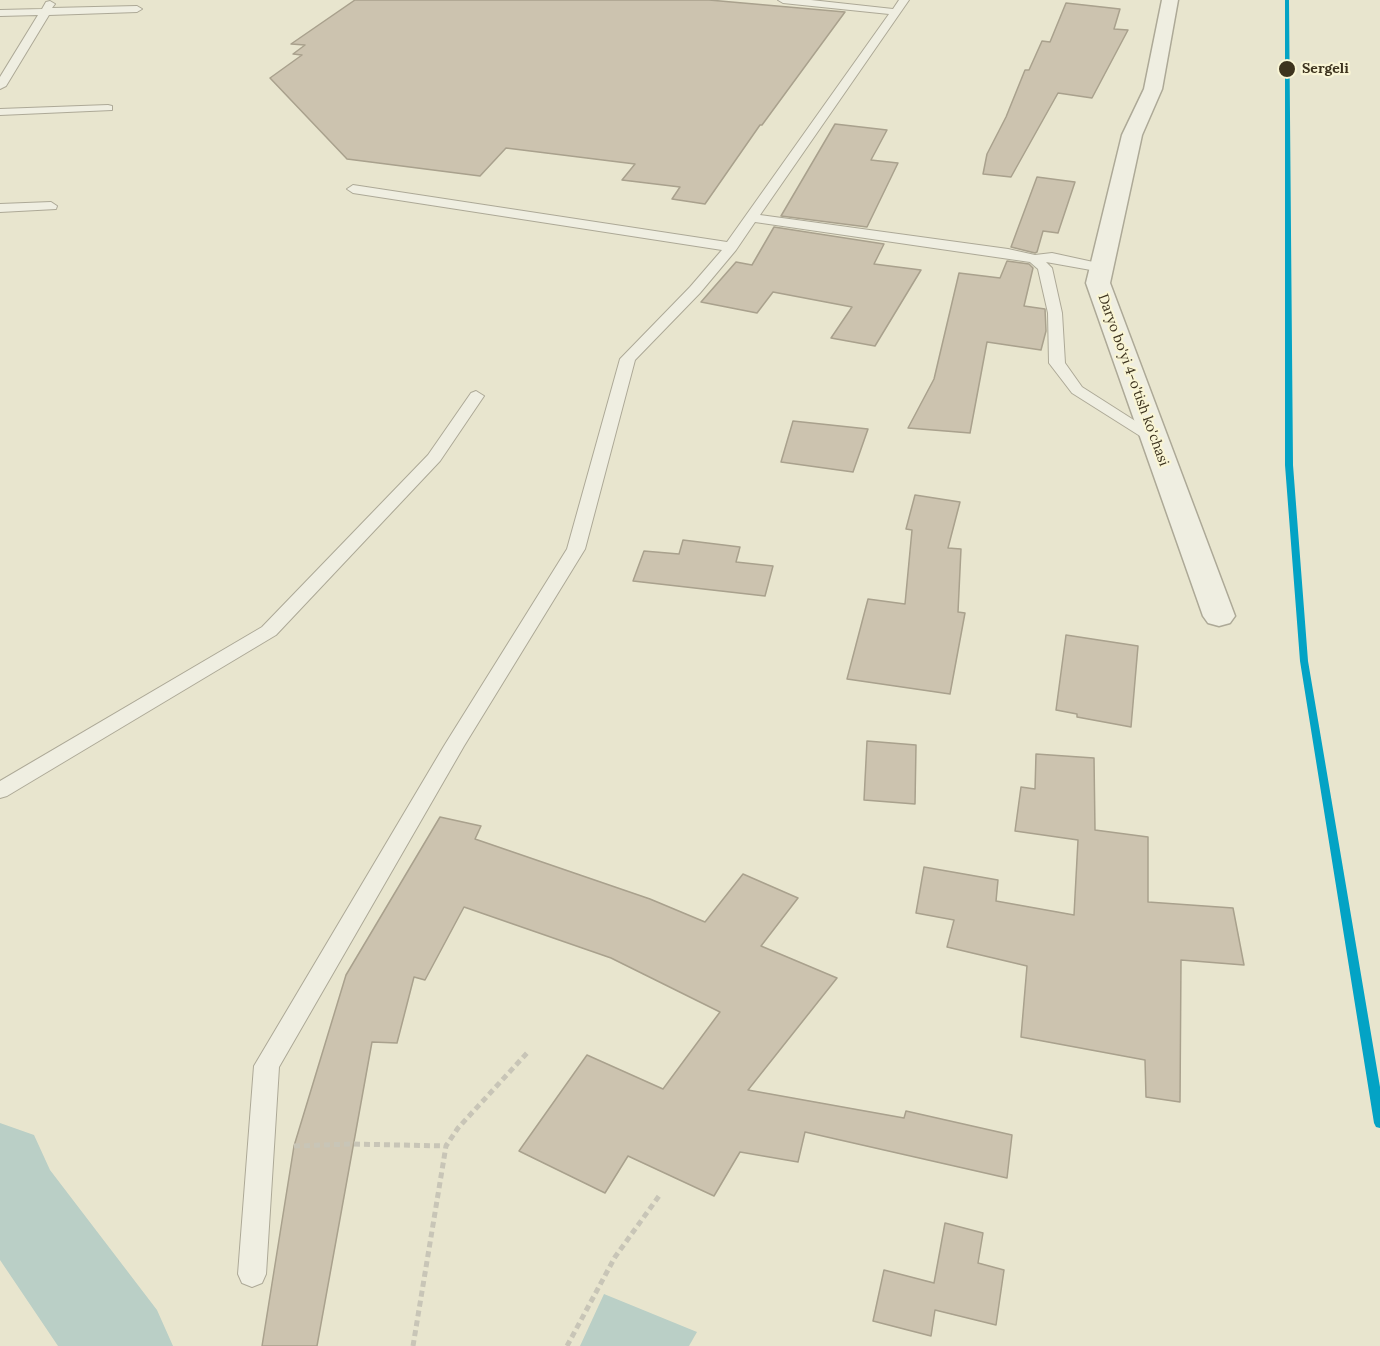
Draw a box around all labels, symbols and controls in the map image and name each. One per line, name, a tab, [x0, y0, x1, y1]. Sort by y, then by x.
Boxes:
marker: Sergeli	[1277, 59, 1297, 79]
place label: Sergeli	[1302, 61, 1349, 77]
street label: Daryo bo'yi 4-o'tish ko'chasi	[1094, 292, 1172, 468]

